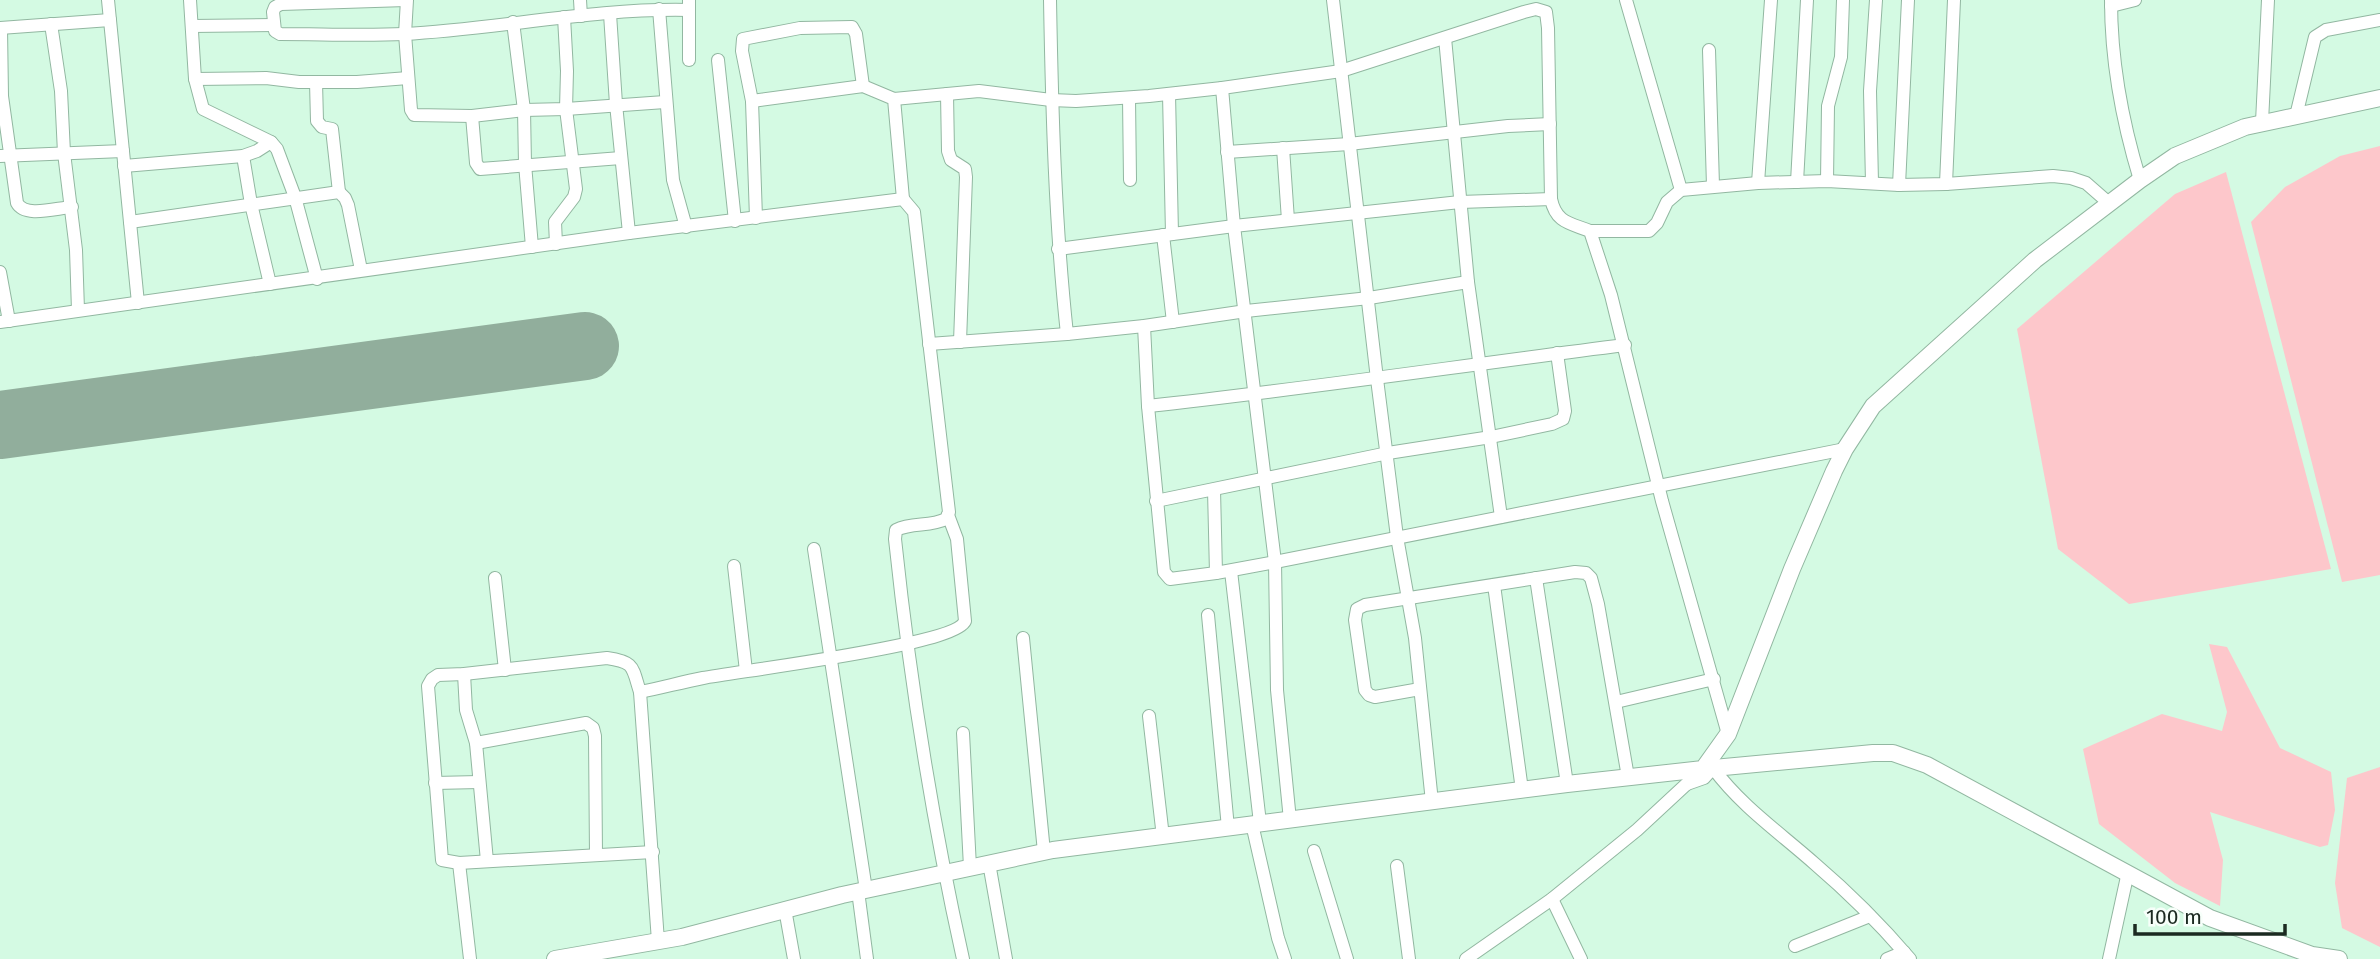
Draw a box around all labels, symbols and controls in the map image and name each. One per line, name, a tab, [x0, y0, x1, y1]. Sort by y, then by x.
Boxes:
scale bar	[2135, 892, 2286, 936]
text: 100 m	[2146, 904, 2202, 930]

